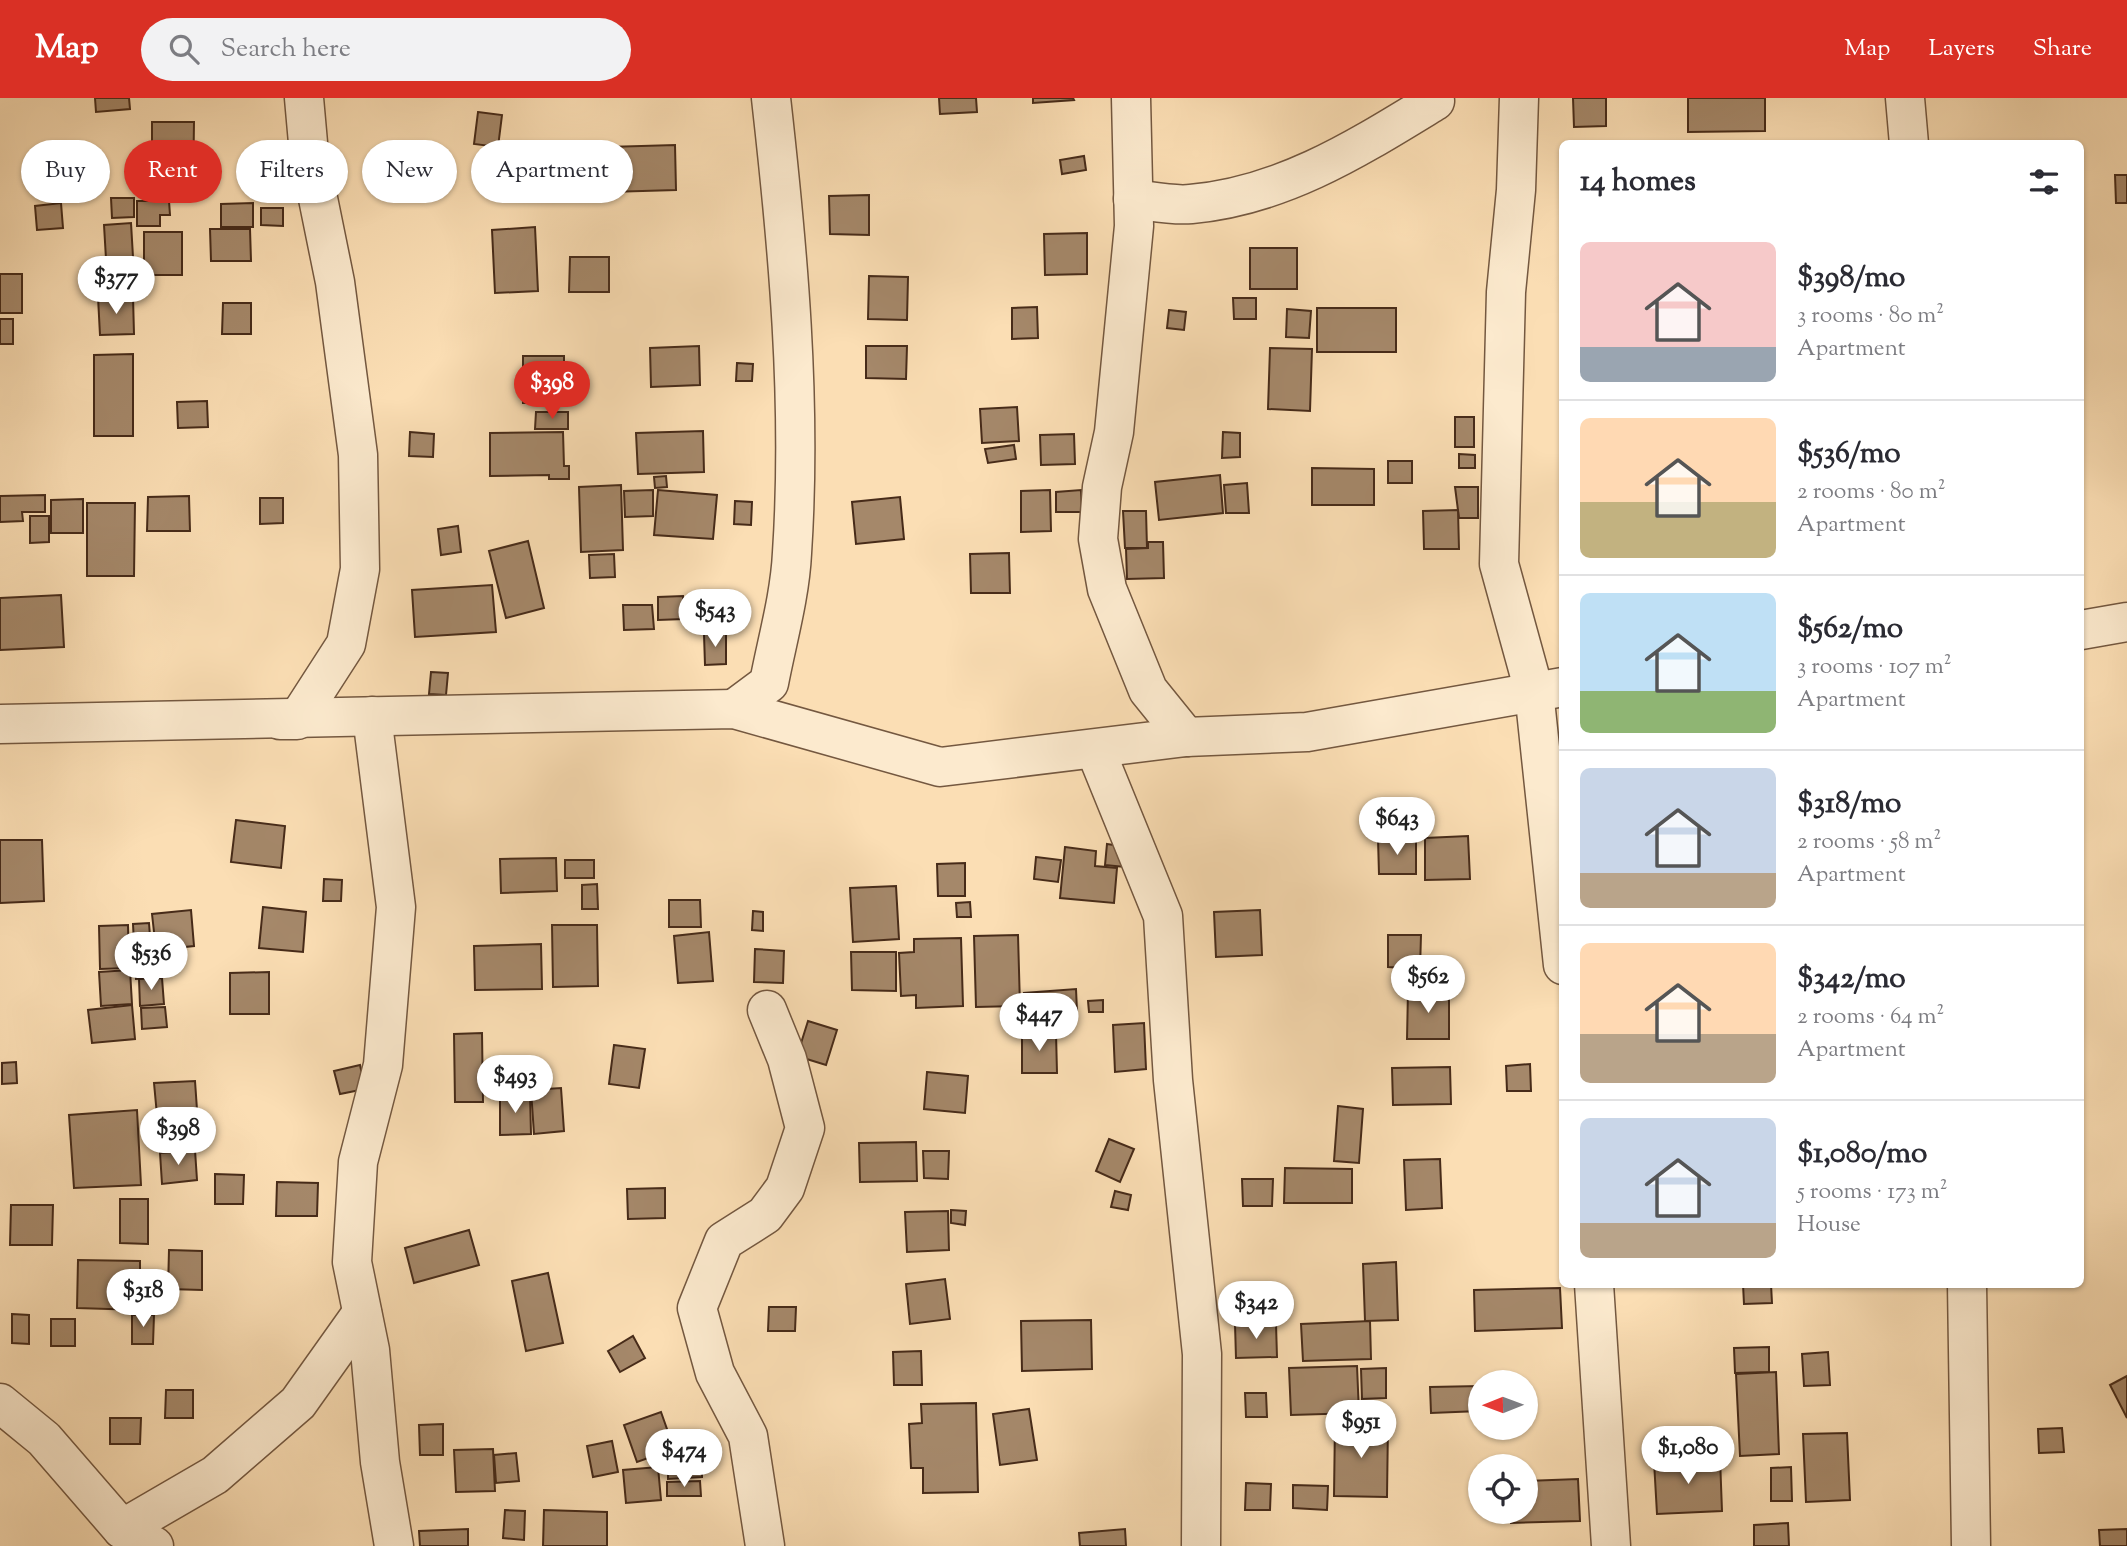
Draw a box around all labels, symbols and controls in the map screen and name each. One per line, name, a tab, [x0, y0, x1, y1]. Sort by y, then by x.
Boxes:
search box	[141, 18, 631, 81]
text: Map	[35, 25, 99, 73]
icon: search	[165, 30, 203, 68]
text: Search here	[221, 31, 351, 68]
text: Map	[1844, 32, 1890, 66]
text: Layers	[1928, 32, 1995, 66]
text: Share	[2033, 32, 2092, 66]
chip: Buy	[21, 140, 110, 203]
chip: Rent	[124, 140, 222, 203]
chip: Filters	[236, 140, 348, 203]
chip: New	[362, 140, 457, 203]
chip: Apartment	[471, 140, 633, 203]
text: 14 homes	[1580, 161, 1696, 204]
icon: filters	[2025, 163, 2063, 201]
pin: $377	[75, 256, 157, 316]
text: $398/mo	[1797, 257, 1905, 300]
text: $377	[94, 262, 138, 295]
icon: home	[1636, 270, 1720, 354]
text: 3 rooms · 80 m²	[1797, 300, 1944, 333]
text: Apartment	[1797, 333, 1906, 366]
pin: $398	[511, 362, 593, 421]
text: $398	[530, 367, 574, 400]
text: $536/mo	[1797, 433, 1901, 476]
icon: home	[1636, 446, 1720, 530]
text: 2 rooms · 80 m²	[1797, 476, 1945, 509]
text: Apartment	[1797, 509, 1906, 542]
pin: $543	[674, 589, 756, 649]
text: $543	[694, 595, 736, 628]
text: $562/mo	[1797, 608, 1903, 651]
icon: home	[1636, 621, 1720, 705]
text: 3 rooms · 107 m²	[1797, 651, 1952, 684]
text: Apartment	[1797, 684, 1906, 717]
text: $318/mo	[1797, 783, 1901, 826]
icon: home	[1636, 796, 1720, 880]
pin: $643	[1356, 798, 1438, 857]
text: $643	[1375, 803, 1419, 836]
text: 2 rooms · 58 m²	[1797, 826, 1941, 859]
text: Apartment	[1797, 859, 1906, 892]
pin: $536	[110, 932, 192, 992]
text: $536	[131, 938, 171, 971]
pin: $562	[1387, 956, 1469, 1015]
text: $342/mo	[1797, 958, 1906, 1001]
text: $562	[1407, 961, 1449, 994]
icon: home	[1636, 971, 1720, 1055]
pin: $447	[998, 993, 1080, 1053]
text: $447	[1016, 999, 1062, 1032]
text: 2 rooms · 64 m²	[1797, 1001, 1944, 1034]
text: Apartment	[1797, 1034, 1906, 1067]
pin: $493	[474, 1056, 556, 1115]
text: $493	[493, 1061, 537, 1094]
pin: $398	[137, 1108, 219, 1167]
text: $398	[156, 1113, 200, 1146]
text: $1,080/mo	[1797, 1133, 1927, 1176]
icon: home	[1636, 1146, 1720, 1230]
text: 5 rooms · 173 m²	[1797, 1176, 1948, 1209]
text: House	[1797, 1209, 1861, 1242]
pin: $318	[102, 1270, 184, 1329]
text: $318	[123, 1275, 163, 1308]
pin: $342	[1215, 1282, 1297, 1341]
text: $342	[1234, 1287, 1278, 1320]
north arrow	[1468, 1370, 1538, 1440]
map controls	[1468, 1370, 1538, 1524]
pin: $951	[1320, 1400, 1402, 1460]
text: $951	[1341, 1406, 1381, 1439]
pin: $1,080	[1631, 1426, 1745, 1486]
pin: $474	[643, 1430, 725, 1489]
text: $1,080	[1658, 1432, 1719, 1465]
text: $474	[661, 1435, 707, 1468]
button: locate	[1468, 1454, 1538, 1524]

